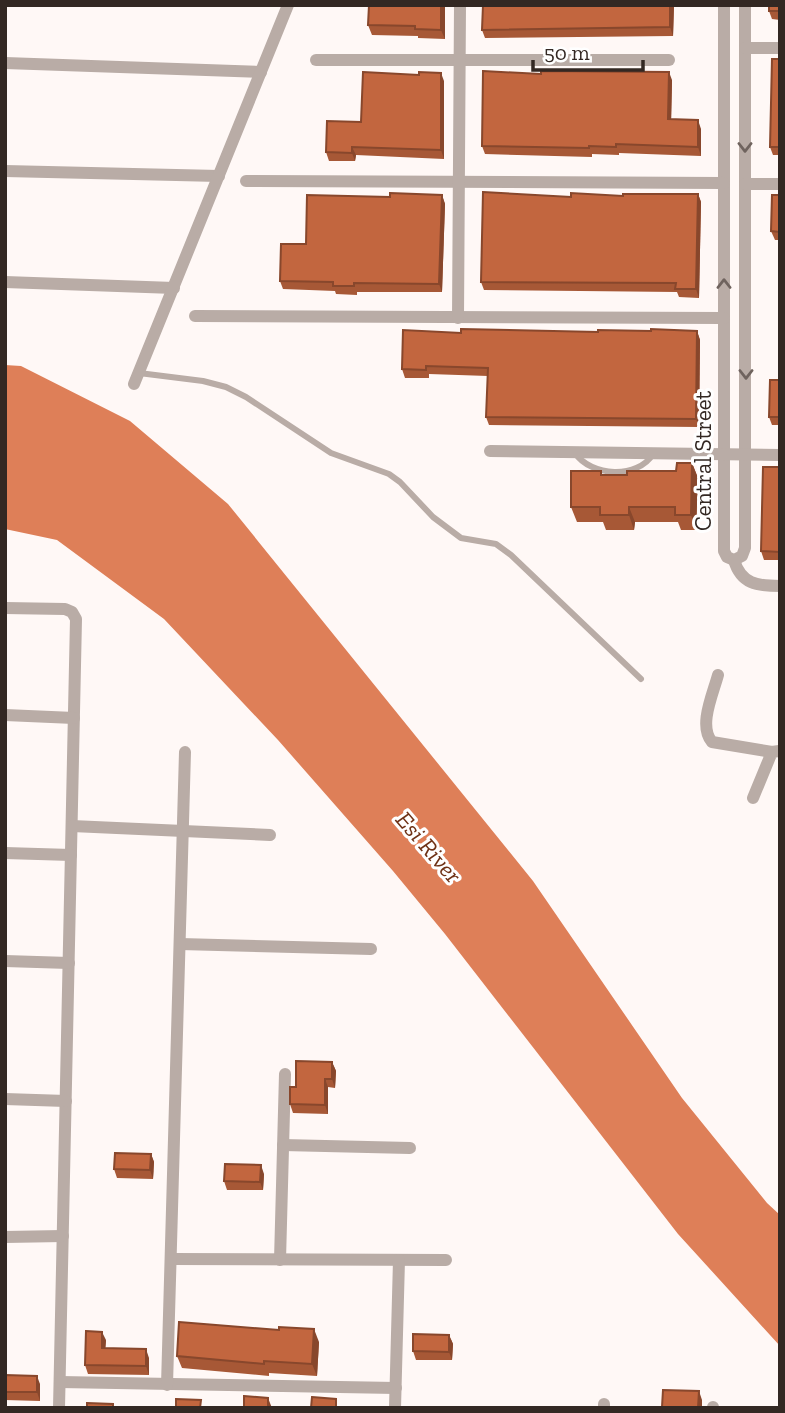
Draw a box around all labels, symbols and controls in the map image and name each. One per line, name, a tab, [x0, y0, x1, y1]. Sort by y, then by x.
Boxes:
scale bar	[533, 28, 643, 72]
text: 50 m	[544, 40, 590, 65]
one-way arrow	[737, 142, 753, 153]
one-way arrow	[716, 278, 732, 289]
one-way arrow	[738, 370, 754, 380]
street label: Central Street	[689, 390, 717, 531]
water label: Esi River	[390, 805, 468, 889]

